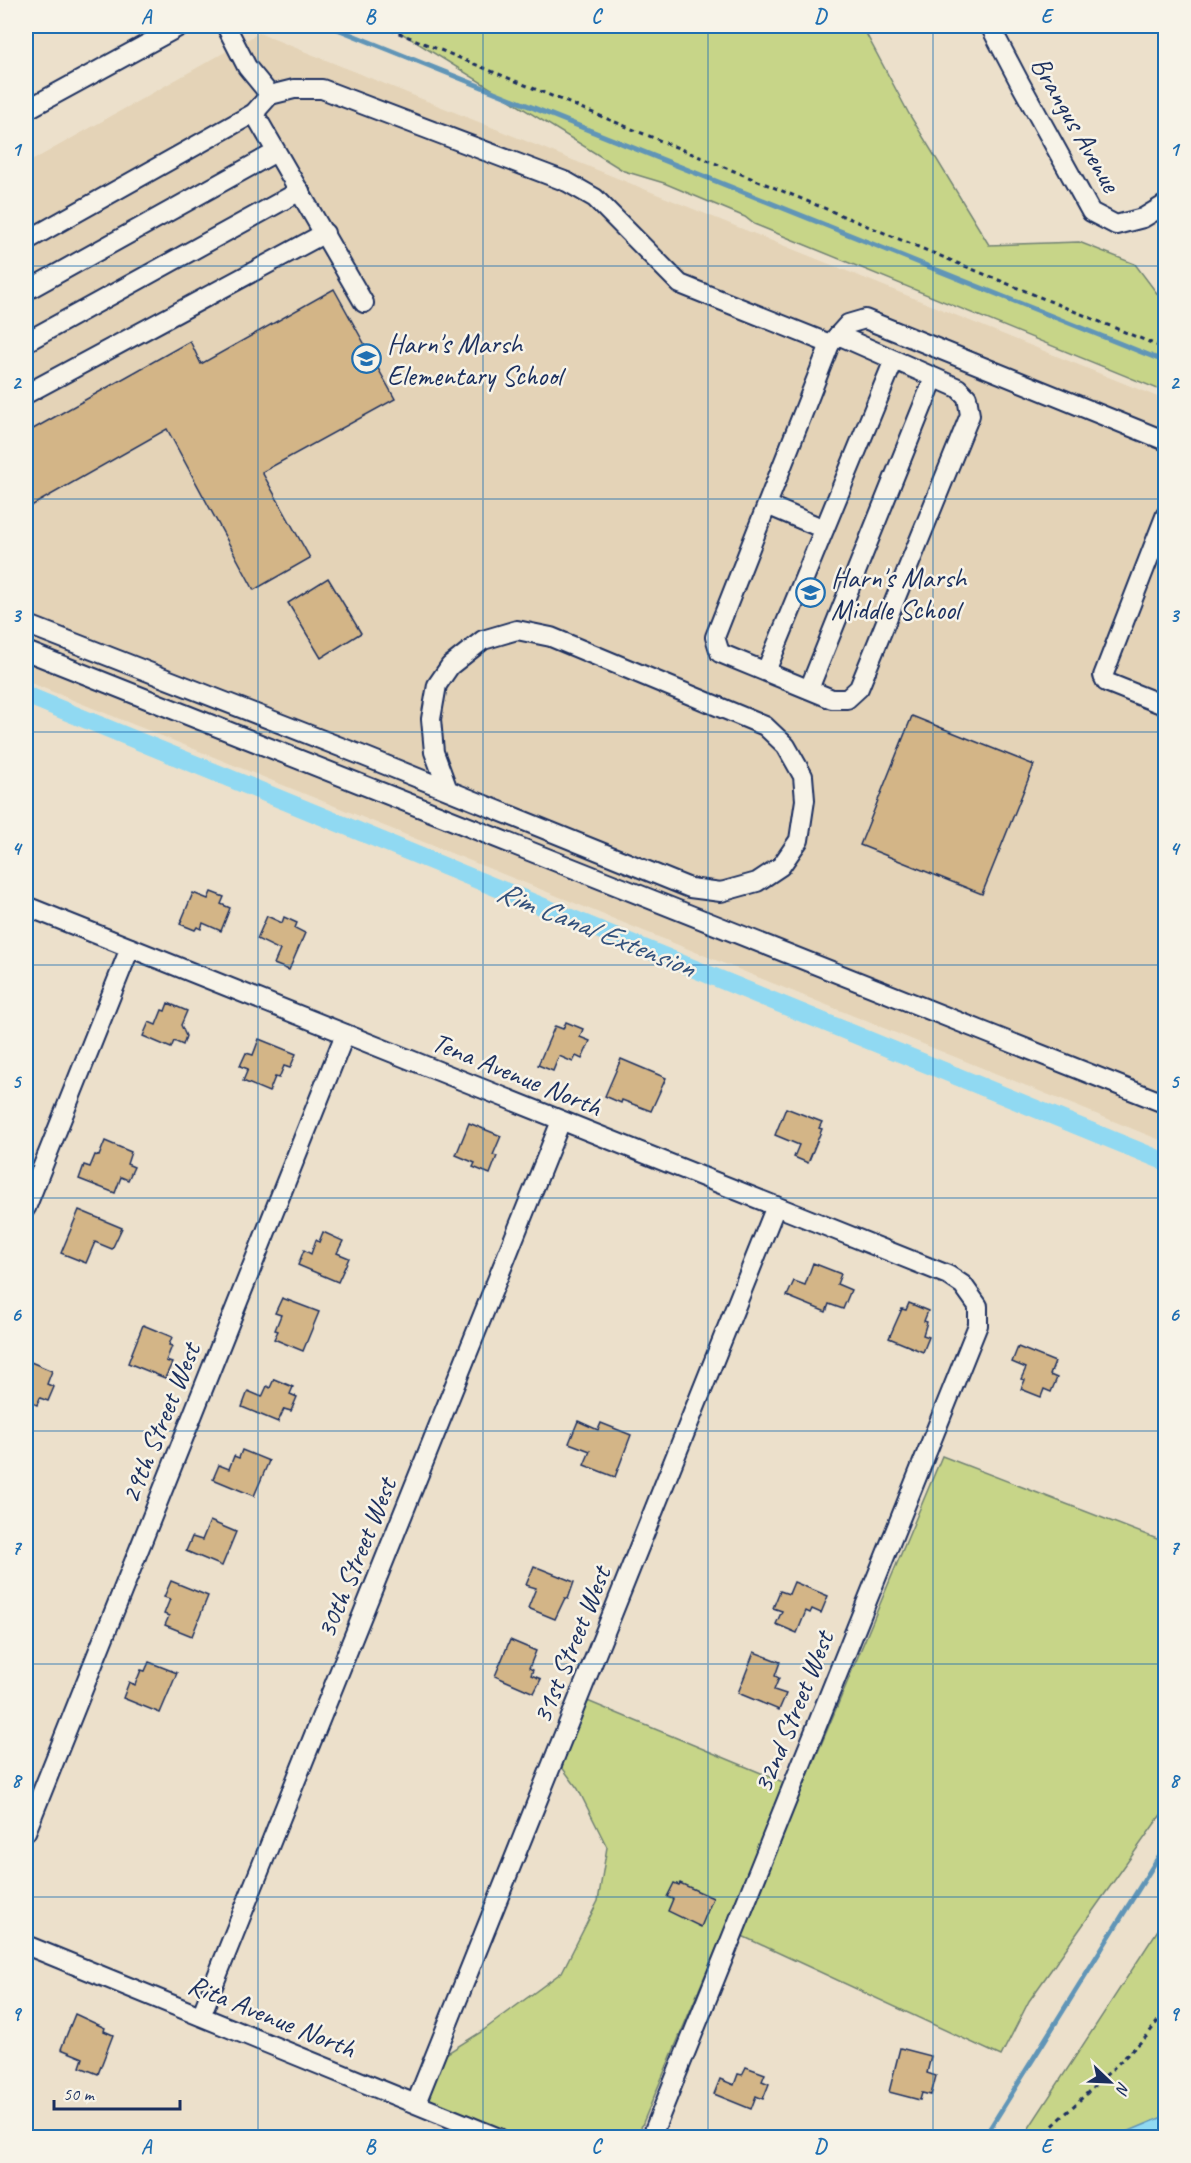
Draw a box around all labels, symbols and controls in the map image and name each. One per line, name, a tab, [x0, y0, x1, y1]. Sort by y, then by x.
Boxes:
text: A	[141, 4, 153, 29]
text: B	[365, 4, 377, 29]
text: C	[591, 4, 603, 29]
text: D	[814, 4, 828, 29]
text: E	[1041, 4, 1055, 29]
street label: Brangus Avenue	[1023, 50, 1130, 200]
text: 1	[12, 137, 23, 162]
text: 1	[1170, 137, 1181, 162]
place label: Harn's Marsh Elementary School	[387, 326, 567, 393]
school or university icon: Harn's Marsh Elementary School	[350, 343, 382, 375]
text: 2	[12, 370, 23, 395]
text: 2	[1170, 370, 1181, 395]
place label: Harn's Marsh Middle School	[831, 560, 968, 627]
school or university icon: Harn's Marsh Middle School	[794, 577, 826, 609]
text: 3	[12, 603, 23, 628]
text: 3	[1170, 603, 1181, 628]
text: 4	[12, 836, 24, 861]
text: 4	[1170, 836, 1182, 861]
water label: Rim Canal Extension	[492, 872, 703, 987]
street label: Tena Avenue North	[427, 1024, 607, 1124]
text: 5	[12, 1069, 23, 1094]
text: 5	[1170, 1069, 1181, 1094]
text: 6	[11, 1302, 22, 1327]
text: 6	[1169, 1302, 1180, 1327]
street label: 29th Street West	[112, 1335, 209, 1508]
street label: 30th Street West	[308, 1470, 405, 1643]
text: 7	[12, 1535, 23, 1560]
text: 7	[1170, 1535, 1181, 1560]
street label: 31st Street West	[524, 1559, 619, 1729]
street label: 32nd Street West	[745, 1624, 842, 1798]
text: 8	[12, 1768, 24, 1793]
text: 8	[1170, 1768, 1182, 1793]
street label: Rita Avenue North	[183, 1967, 361, 2066]
text: 9	[12, 2001, 23, 2026]
text: 9	[1170, 2001, 1181, 2026]
north arrow	[1080, 2052, 1140, 2112]
scale bar	[54, 2073, 180, 2111]
text: N	[1111, 2079, 1134, 2099]
text: 50 m	[63, 2083, 96, 2105]
text: A	[141, 2134, 153, 2159]
text: B	[365, 2134, 377, 2159]
text: C	[591, 2134, 603, 2159]
text: D	[814, 2134, 828, 2159]
text: E	[1041, 2134, 1055, 2159]

